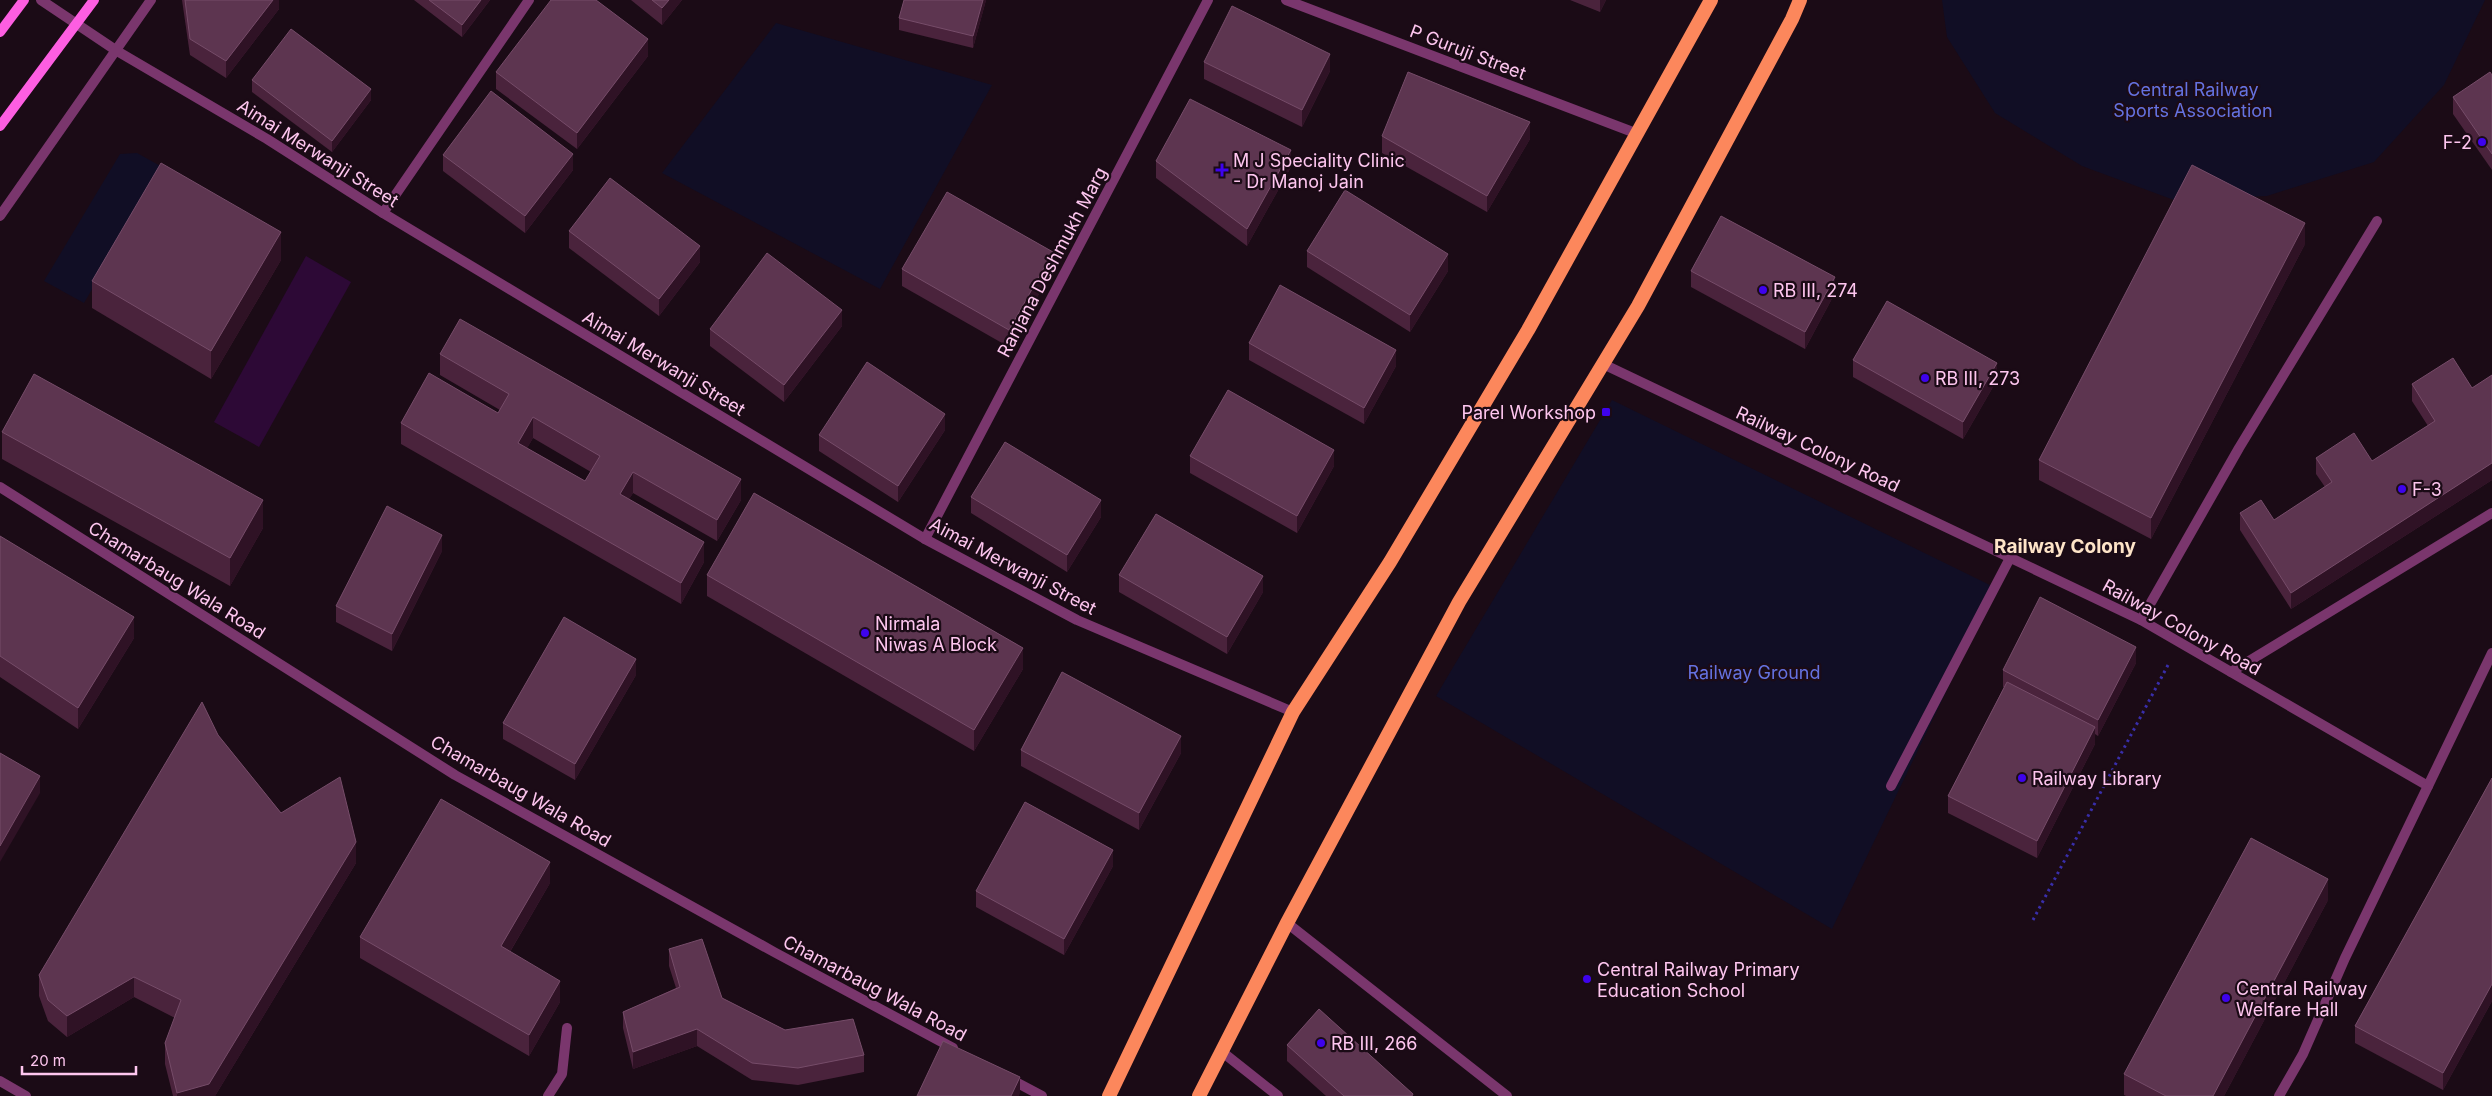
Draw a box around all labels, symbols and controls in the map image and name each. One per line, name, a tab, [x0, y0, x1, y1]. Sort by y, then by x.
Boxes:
street label: P Guruji Street	[1407, 20, 1529, 84]
park label: Central Railway Sports Association	[2113, 79, 2273, 121]
street label: Aimai Merwanji Street	[234, 95, 402, 211]
place label: F-2	[2443, 132, 2472, 153]
marker: F-2	[2476, 136, 2488, 148]
place label: M J Speciality Clinic - Dr Manoj Jain	[1233, 150, 1405, 192]
street label: Ranjana Deshmukh Marg	[993, 163, 1111, 361]
marker: M J Speciality Clinic - Dr Manoj Jain	[1215, 163, 1229, 177]
place label: RB III, 274	[1773, 280, 1858, 301]
marker: RB III, 274	[1757, 284, 1769, 296]
street label: Aimai Merwanji Street	[579, 306, 749, 420]
place label: RB III, 273	[1935, 368, 2020, 389]
marker: RB III, 273	[1919, 372, 1931, 384]
place label: Parel Workshop	[1461, 402, 1596, 423]
street label: Railway Colony Road	[1733, 402, 1903, 496]
marker: Parel Workshop	[1600, 406, 1612, 418]
place label: F-3	[2412, 479, 2442, 500]
marker: F-3	[2396, 483, 2408, 495]
street label: Aimai Merwanji Street	[926, 513, 1100, 619]
street label: Chamarbaug Wala Road	[85, 517, 269, 643]
district label: Railway Colony	[1994, 535, 2137, 558]
street label: Railway Colony Road	[2099, 575, 2265, 679]
place label: Nirmala Niwas A Block	[875, 613, 997, 655]
marker: Nirmala Niwas A Block	[859, 627, 871, 639]
park label: Railway Ground	[1687, 662, 1821, 683]
street label: Chamarbaug Wala Road	[427, 731, 615, 851]
place label: Railway Library	[2032, 768, 2162, 789]
marker: Railway Library	[2016, 772, 2028, 784]
street label: Chamarbaug Wala Road	[780, 931, 970, 1045]
place label: Central Railway Primary Education School	[1597, 959, 1800, 1001]
marker: Central Railway Primary Education School	[1581, 973, 1593, 985]
place label: Central Railway Welfare Hall	[2236, 978, 2367, 1020]
marker: Central Railway Welfare Hall	[2220, 992, 2232, 1004]
place label: RB III, 266	[1331, 1033, 1417, 1054]
marker: RB III, 266	[1315, 1037, 1327, 1049]
scale bar	[22, 1044, 136, 1076]
text: 20 m	[30, 1051, 66, 1070]

